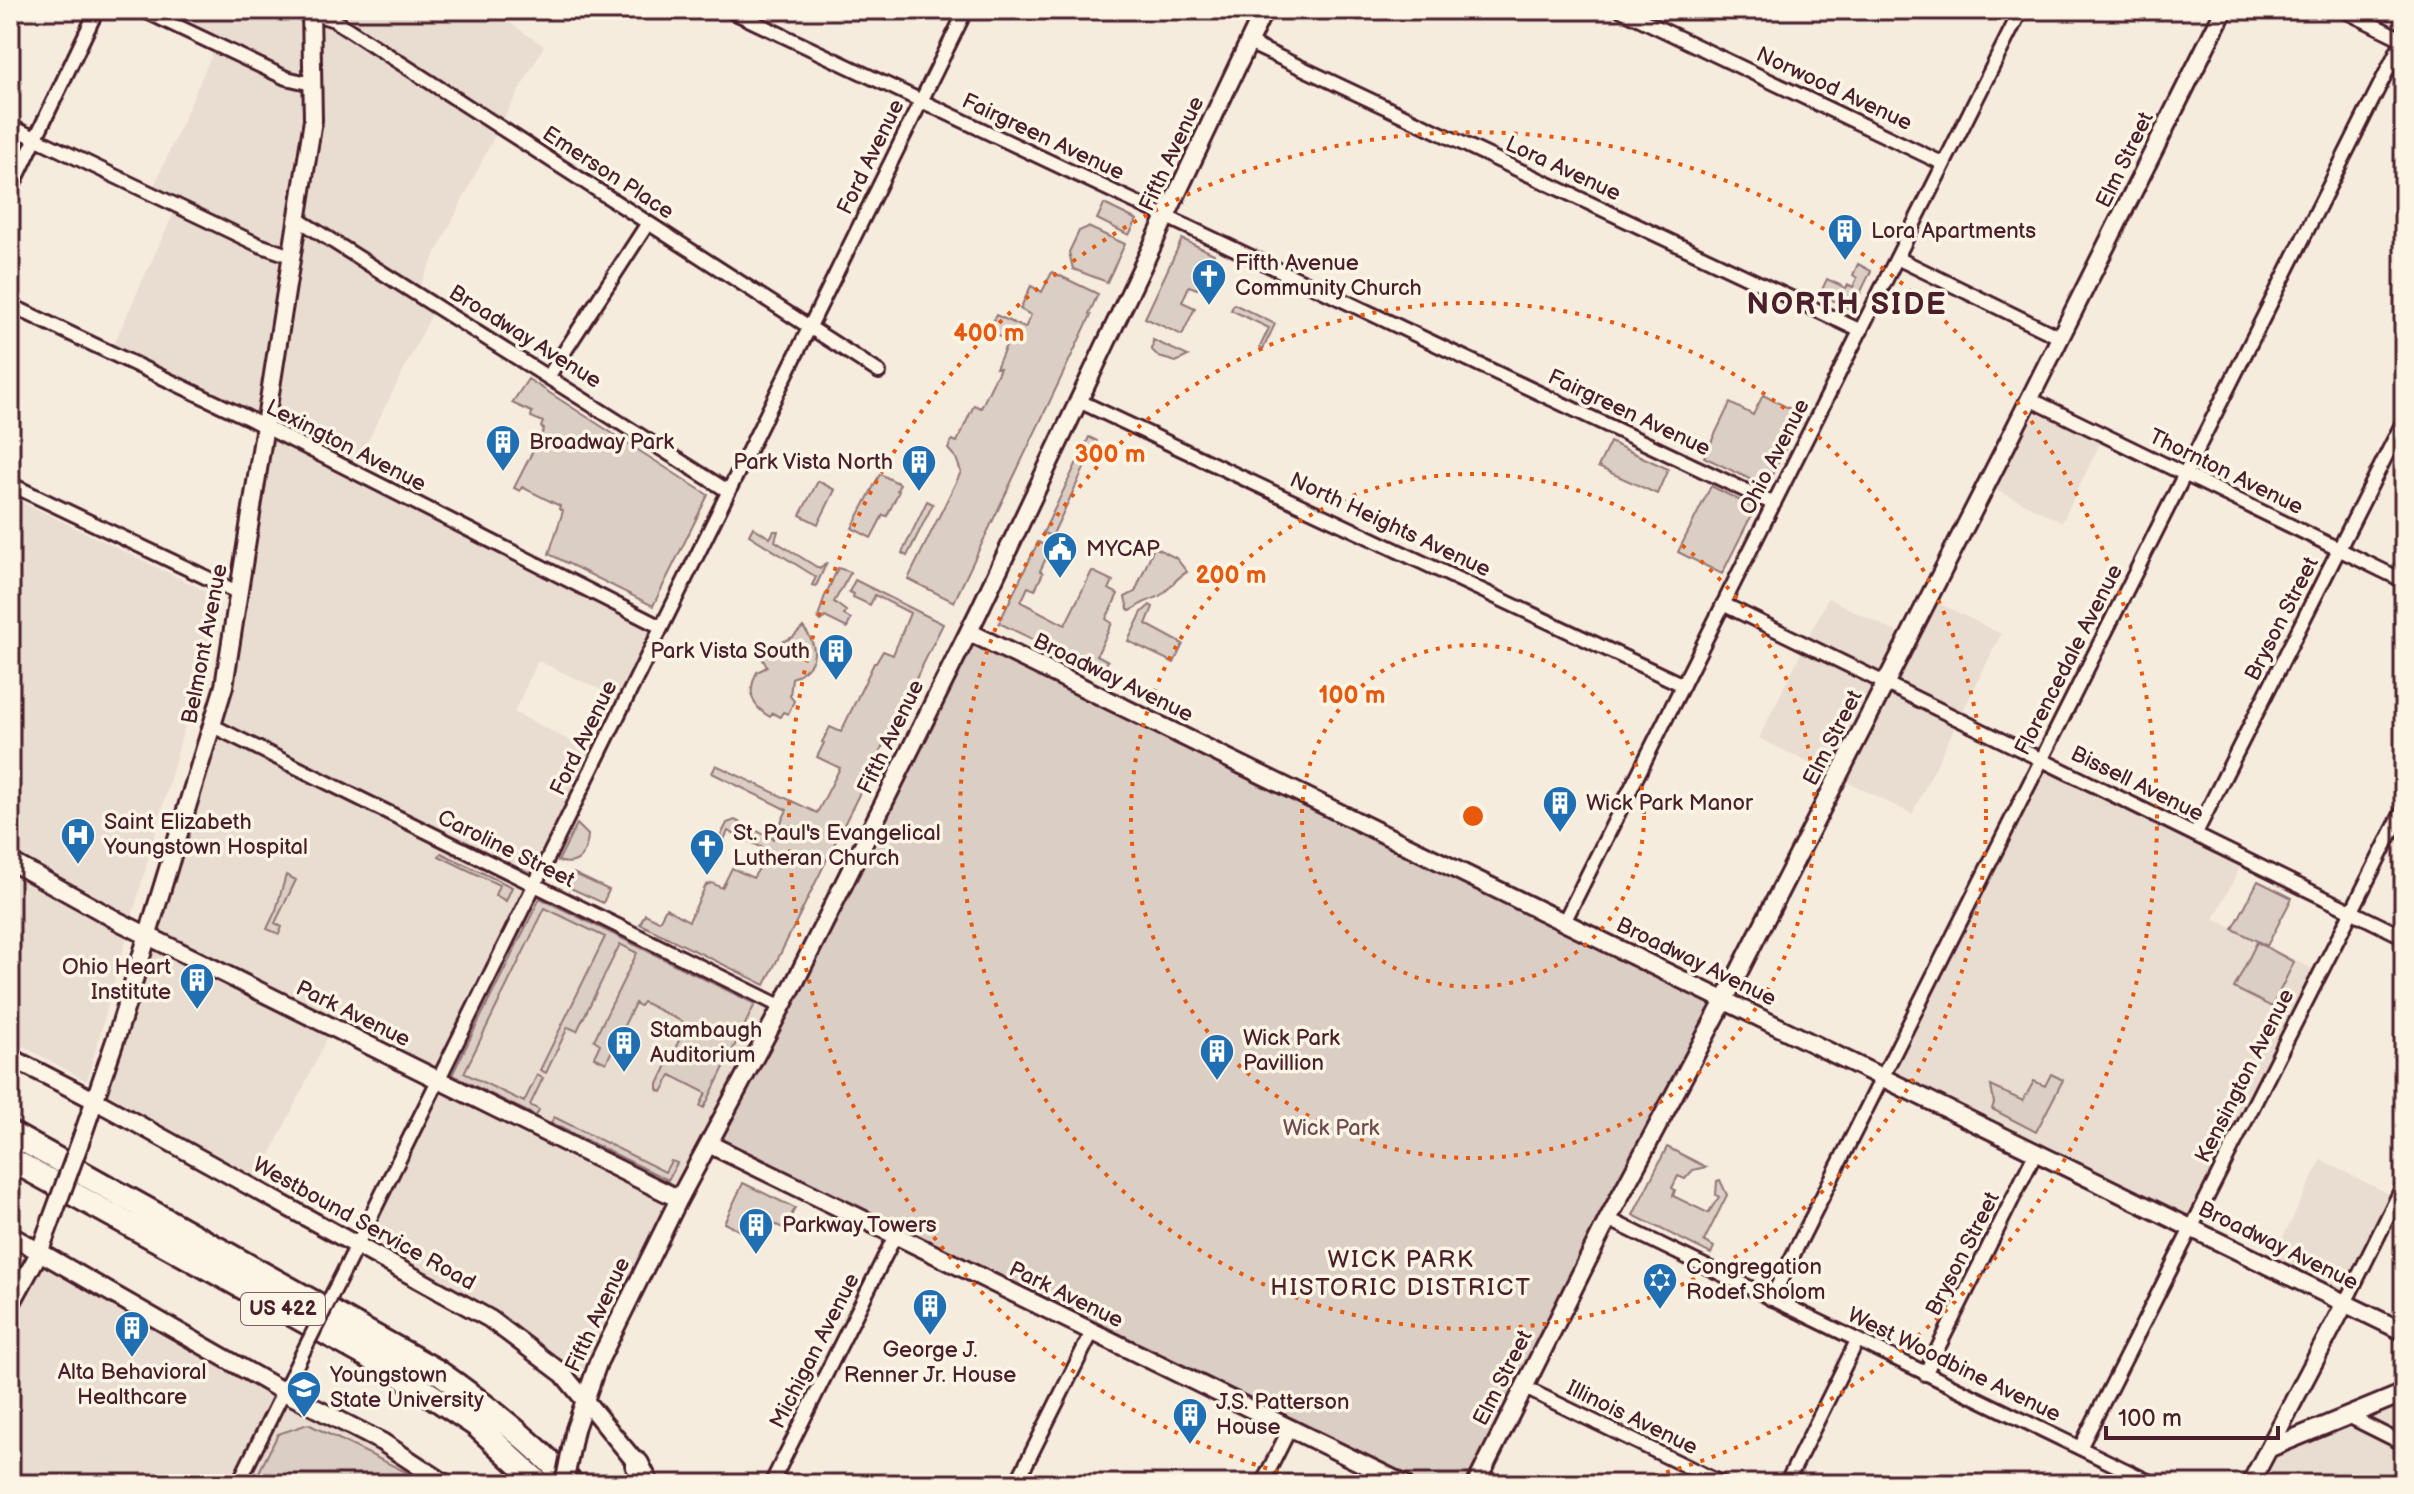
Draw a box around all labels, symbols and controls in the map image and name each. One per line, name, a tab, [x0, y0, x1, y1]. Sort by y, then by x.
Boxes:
street label: Norwood Avenue	[1752, 41, 1916, 137]
street label: Fairgreen Avenue	[958, 88, 1128, 186]
street label: Fifth Avenue	[1134, 92, 1210, 216]
street label: Ford Avenue	[832, 95, 910, 219]
street label: Elm Street	[2090, 107, 2160, 212]
street label: Emerson Place	[537, 120, 679, 226]
street label: Lora Avenue	[1501, 131, 1625, 207]
building icon: Lora Apartments	[1826, 212, 1864, 262]
place label: Lora Apartments	[1871, 218, 2036, 245]
place label: Fifth Avenue Community Church	[1235, 250, 1422, 302]
church icon: Fifth Avenue Community Church	[1190, 257, 1228, 307]
street label: Broadway Avenue	[444, 279, 606, 395]
district label: NORTH SIDE	[1746, 287, 1948, 323]
text: 400 m	[954, 319, 1025, 348]
street label: Fairgreen Avenue	[1544, 364, 1714, 462]
street label: Lexington Avenue	[261, 394, 431, 498]
street label: Ohio Avenue	[1734, 395, 1816, 519]
building icon: Broadway Park	[484, 423, 522, 473]
street label: Thornton Avenue	[2144, 423, 2308, 521]
place label: Broadway Park	[529, 429, 674, 456]
text: 300 m	[1075, 440, 1145, 469]
building icon: Park Vista North	[900, 443, 938, 493]
place label: Park Vista North	[733, 449, 893, 476]
street label: North Heights Avenue	[1285, 467, 1495, 583]
public building icon: MYCAP	[1041, 530, 1079, 580]
place label: MYCAP	[1086, 536, 1160, 563]
street label: Bryson Street	[2239, 552, 2325, 686]
street label: Florencedale Avenue	[2009, 560, 2129, 760]
text: 200 m	[1196, 561, 1266, 590]
street label: Belmont Avenue	[176, 562, 234, 726]
street label: Broadway Avenue	[1029, 628, 1197, 728]
building icon: Park Vista South	[817, 632, 855, 682]
place label: Park Vista South	[650, 638, 810, 665]
street label: Fifth Avenue	[852, 675, 930, 799]
street label: Ford Avenue	[545, 676, 623, 800]
text: 100 m	[1319, 681, 1385, 710]
street label: Elm Street	[1797, 686, 1869, 790]
street label: Bissell Avenue	[2066, 740, 2208, 828]
building icon: Wick Park Manor	[1541, 784, 1579, 834]
place label: Wick Park Manor	[1586, 790, 1754, 817]
centre of rings	[1459, 802, 1487, 830]
street label: Caroline Street	[433, 804, 579, 894]
place label: Saint Elizabeth Youngstown Hospital	[103, 809, 308, 861]
hospital icon: Saint Elizabeth Youngstown Hospital	[59, 816, 97, 866]
place label: St. Paul's Evangelical Lutheran Church	[733, 820, 941, 872]
church icon: St. Paul's Evangelical Lutheran Church	[688, 827, 726, 877]
street label: Broadway Avenue	[1612, 912, 1780, 1012]
place label: Ohio Heart Institute	[62, 954, 171, 1006]
building icon: Ohio Heart Institute	[178, 961, 216, 1011]
street label: Park Avenue	[291, 975, 415, 1053]
street label: Kensington Avenue	[2190, 985, 2300, 1167]
place label: Stambaugh Auditorium	[650, 1017, 762, 1069]
building icon: Stambaugh Auditorium	[605, 1024, 643, 1074]
place label: Wick Park Pavillion	[1243, 1025, 1340, 1077]
building icon: Wick Park Pavillion	[1198, 1032, 1236, 1082]
park label: Wick Park	[1283, 1115, 1380, 1142]
street label: Westbound Service Road	[248, 1151, 480, 1297]
street label: Bryson Street	[1920, 1187, 2006, 1321]
street label: Broadway Avenue	[2194, 1196, 2362, 1296]
building icon: Parkway Towers	[737, 1206, 775, 1256]
place label: Parkway Towers	[782, 1212, 937, 1239]
district label: WICK PARK HISTORIC DISTRICT	[1270, 1245, 1532, 1302]
street label: Fifth Avenue	[560, 1253, 636, 1377]
place label: Congregation Rodef Sholom	[1686, 1254, 1826, 1306]
street label: Park Avenue	[1004, 1256, 1128, 1334]
synagogue icon: Congregation Rodef Sholom	[1641, 1261, 1679, 1311]
street label: Michigan Avenue	[764, 1269, 866, 1433]
building icon: George J. Renner Jr. House	[911, 1287, 949, 1337]
road number: US 422	[241, 1293, 325, 1325]
street label: West Woodbine Avenue	[1843, 1302, 2065, 1428]
building icon: Alta Behavioral Healthcare	[113, 1309, 151, 1359]
street label: Elm Street	[1467, 1326, 1539, 1430]
place label: George J. Renner Jr. House	[844, 1337, 1016, 1389]
place label: Alta Behavioral Healthcare	[58, 1359, 206, 1411]
place label: Youngstown State University	[329, 1362, 484, 1414]
school or university icon: Youngstown State University	[285, 1369, 323, 1419]
street label: Illinois Avenue	[1562, 1375, 1702, 1461]
place label: J.S. Patterson House	[1216, 1389, 1349, 1441]
scale bar	[2106, 1390, 2278, 1440]
building icon: J.S. Patterson House	[1171, 1396, 1209, 1446]
text: 100 m	[2118, 1404, 2182, 1433]

